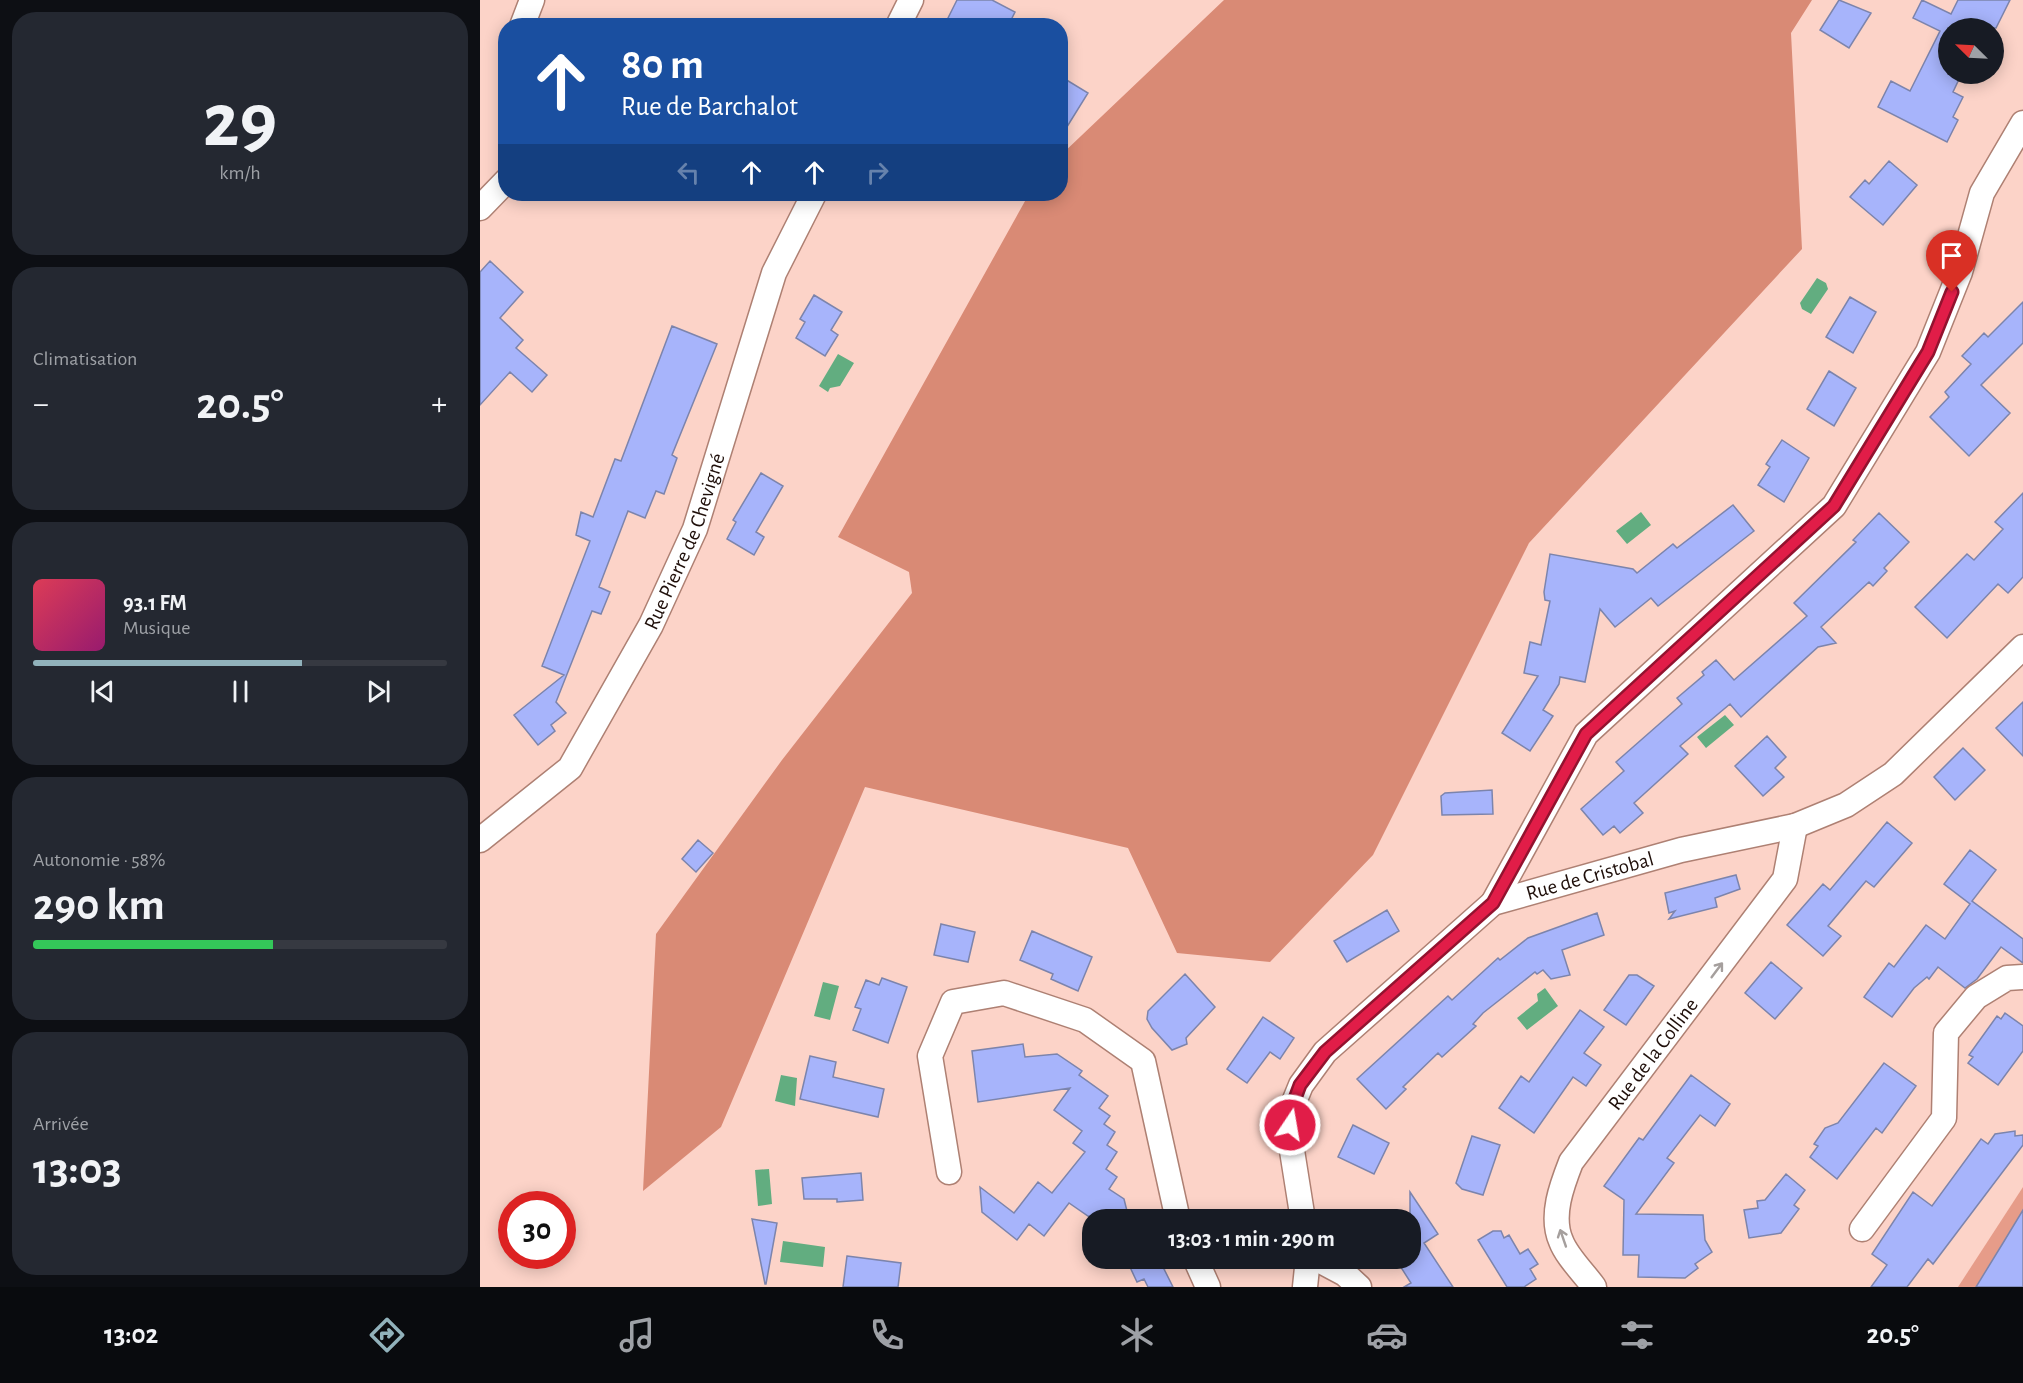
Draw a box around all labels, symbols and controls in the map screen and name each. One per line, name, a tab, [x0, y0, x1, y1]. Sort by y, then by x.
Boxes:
north arrow	[1938, 18, 2004, 84]
map controls	[1938, 18, 2004, 84]
icon: ahead	[522, 42, 600, 120]
text: 80 m	[621, 44, 704, 86]
text: 29	[203, 83, 277, 161]
text: Rue de Barchalot	[621, 93, 798, 120]
icon: left	[672, 156, 705, 189]
icon: ahead	[735, 156, 768, 189]
icon: ahead	[798, 156, 831, 189]
icon: right	[861, 156, 894, 189]
text: km/h	[219, 163, 261, 183]
pin	[1926, 230, 1977, 292]
icon: arrive	[1935, 239, 1968, 272]
text: Climatisation	[33, 349, 137, 369]
text: 20.5°	[196, 382, 284, 427]
text: −	[33, 388, 49, 421]
text: +	[431, 388, 447, 421]
street label: Rue Pierre de Chevigné	[640, 451, 729, 633]
text: 93.1 FM	[123, 592, 187, 614]
text: Musique	[123, 618, 190, 638]
icon: previous	[86, 675, 119, 708]
icon: pause	[224, 675, 257, 708]
icon: next	[362, 675, 395, 708]
street label: Rue de Cristobal	[1524, 848, 1656, 904]
text: Autonomie · 58%	[33, 850, 166, 870]
text: 290 km	[33, 883, 165, 928]
one-way arrow	[1710, 962, 1723, 978]
street label: Rue de la Colline	[1604, 994, 1702, 1114]
position arrow	[1258, 1093, 1322, 1157]
text: Arrivée	[33, 1114, 89, 1134]
text: 13:03	[33, 1147, 122, 1192]
speed limit sign: 30	[498, 1191, 576, 1269]
text: 13:03 · 1 min · 290 m	[1168, 1228, 1335, 1250]
one-way arrow	[1556, 1230, 1567, 1248]
icon: directions	[366, 1314, 408, 1356]
icon: music	[616, 1314, 658, 1356]
icon: phone	[866, 1314, 908, 1356]
icon: climate	[1116, 1314, 1158, 1356]
icon: car	[1366, 1314, 1408, 1356]
icon: filters	[1616, 1314, 1658, 1356]
text: 13:02	[104, 1321, 158, 1348]
text: 20.5°	[1866, 1321, 1919, 1348]

